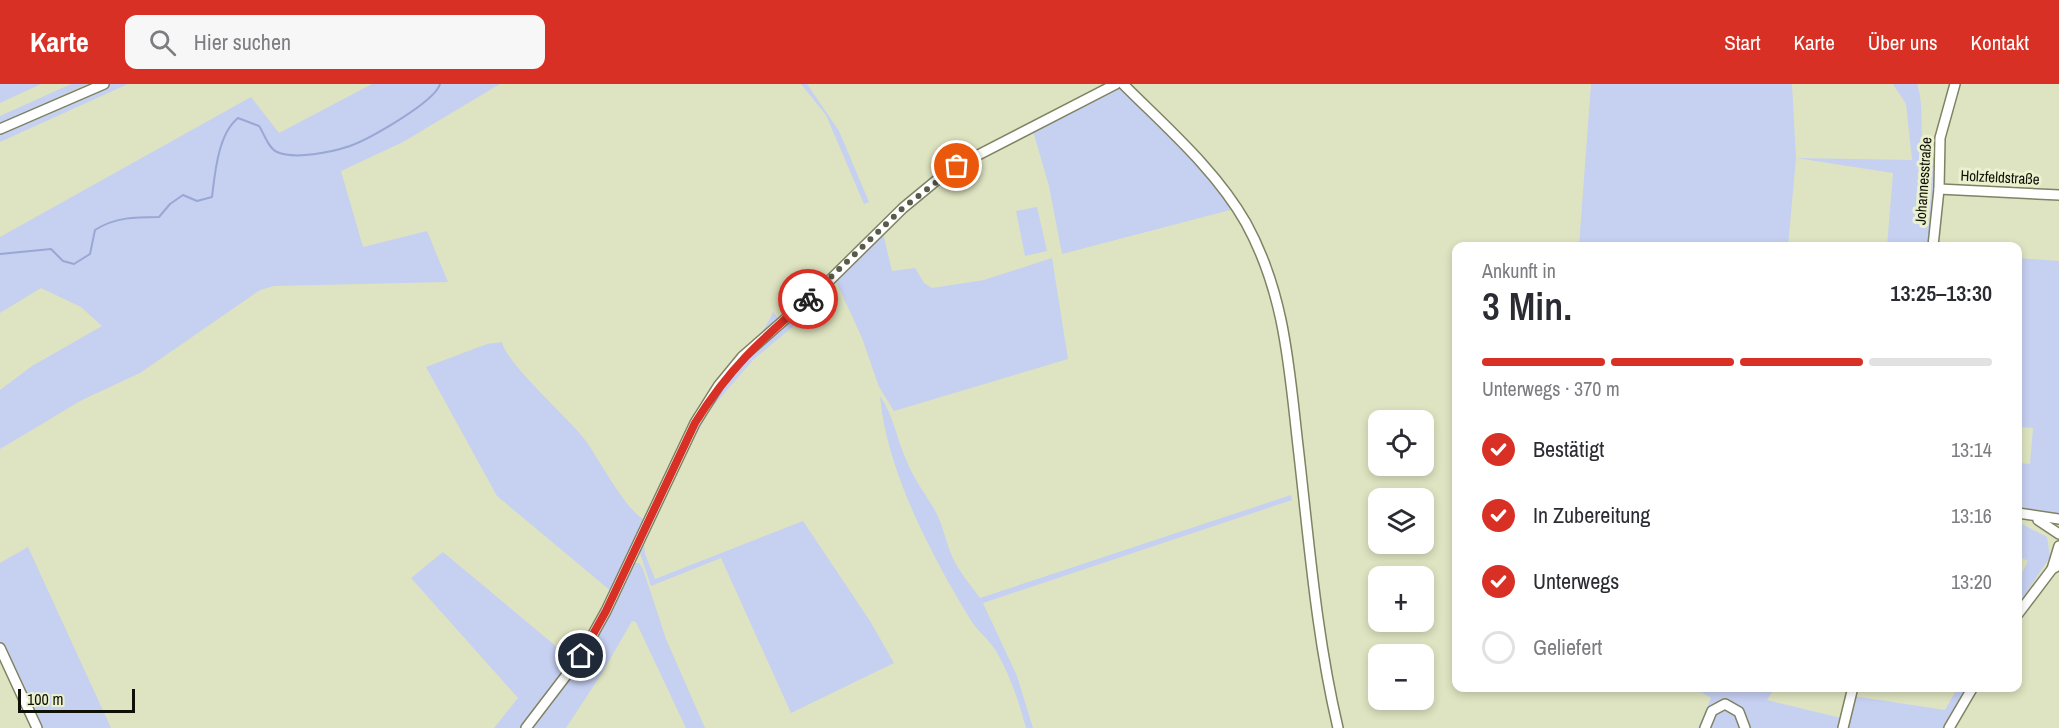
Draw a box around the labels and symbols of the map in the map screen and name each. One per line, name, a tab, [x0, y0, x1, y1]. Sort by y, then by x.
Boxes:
street label: Johannesstraße	[1909, 136, 1937, 226]
pin	[931, 140, 982, 191]
street label: Holzfeldstraße	[1960, 164, 2040, 190]
courier	[778, 269, 838, 329]
pin	[555, 630, 606, 681]
scale bar	[18, 686, 135, 714]

